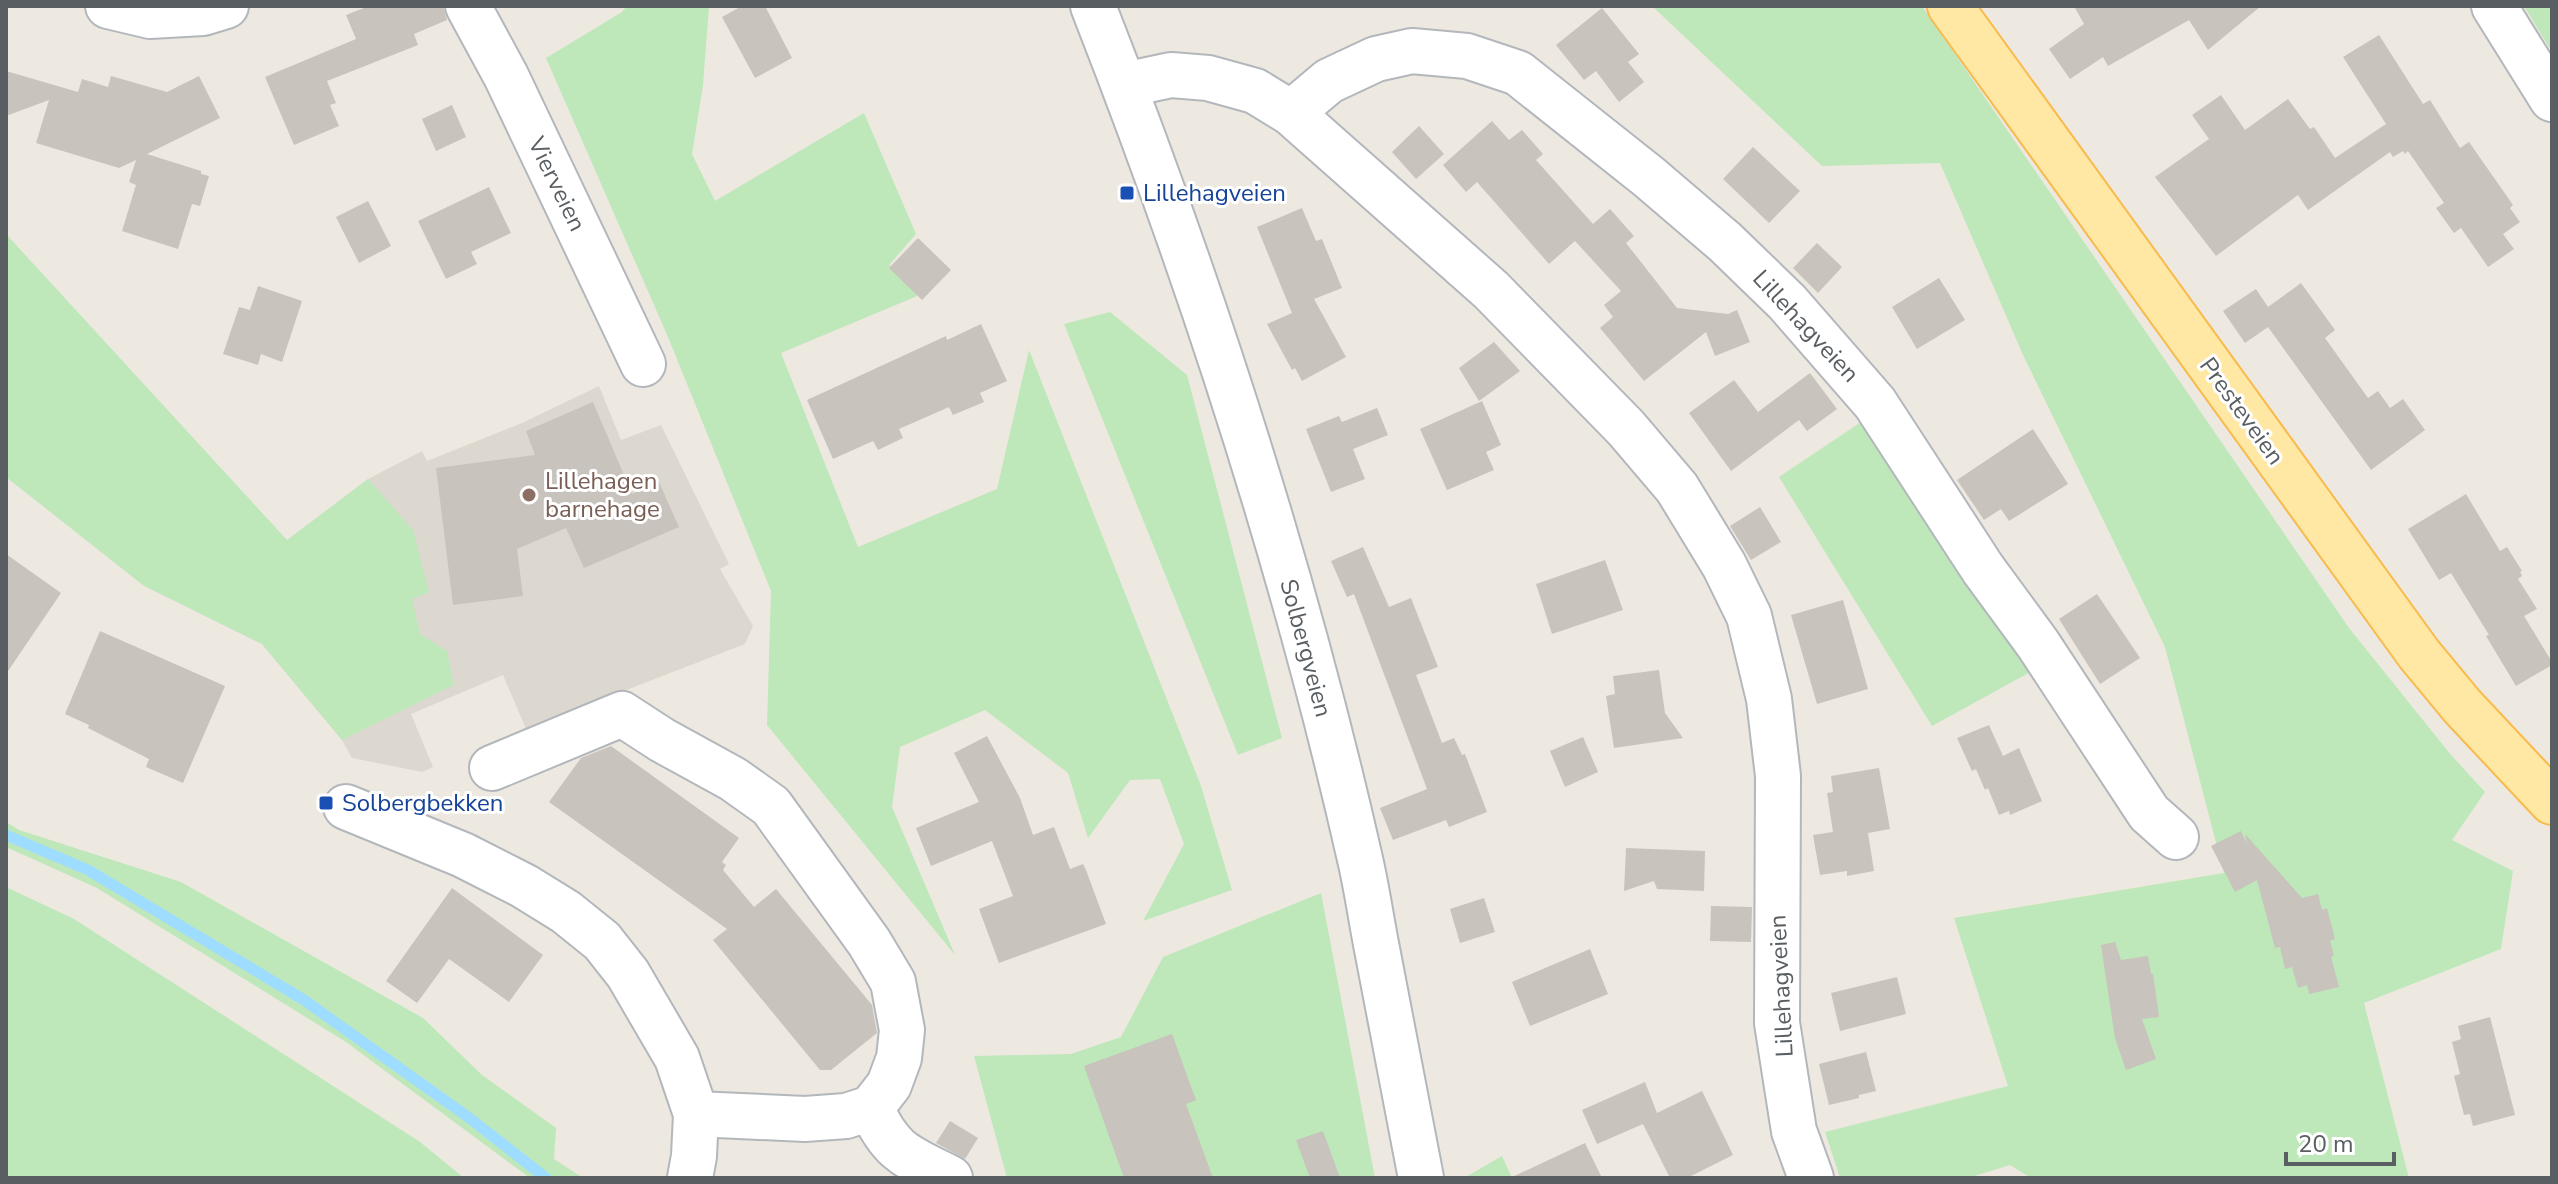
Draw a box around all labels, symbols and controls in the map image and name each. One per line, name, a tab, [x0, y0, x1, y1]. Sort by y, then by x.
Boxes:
street label: Vierveien	[520, 131, 594, 236]
place label: Lillehagveien	[1143, 177, 1286, 209]
marker: Lillehagveien	[1118, 184, 1136, 202]
street label: Lillehagveien	[1746, 263, 1866, 389]
street label: Presteveien	[2192, 351, 2292, 471]
place label: Lillehagen barnehage	[545, 465, 660, 525]
marker: Lillehagen barnehage	[520, 486, 538, 504]
street label: Solbergveien	[1272, 576, 1340, 720]
place label: Solbergbekken	[342, 787, 503, 819]
marker: Solbergbekken	[317, 794, 335, 812]
street label: Lillehagveien	[1761, 914, 1801, 1058]
scale bar	[2286, 1116, 2394, 1166]
text: 20 m	[2298, 1128, 2354, 1160]

